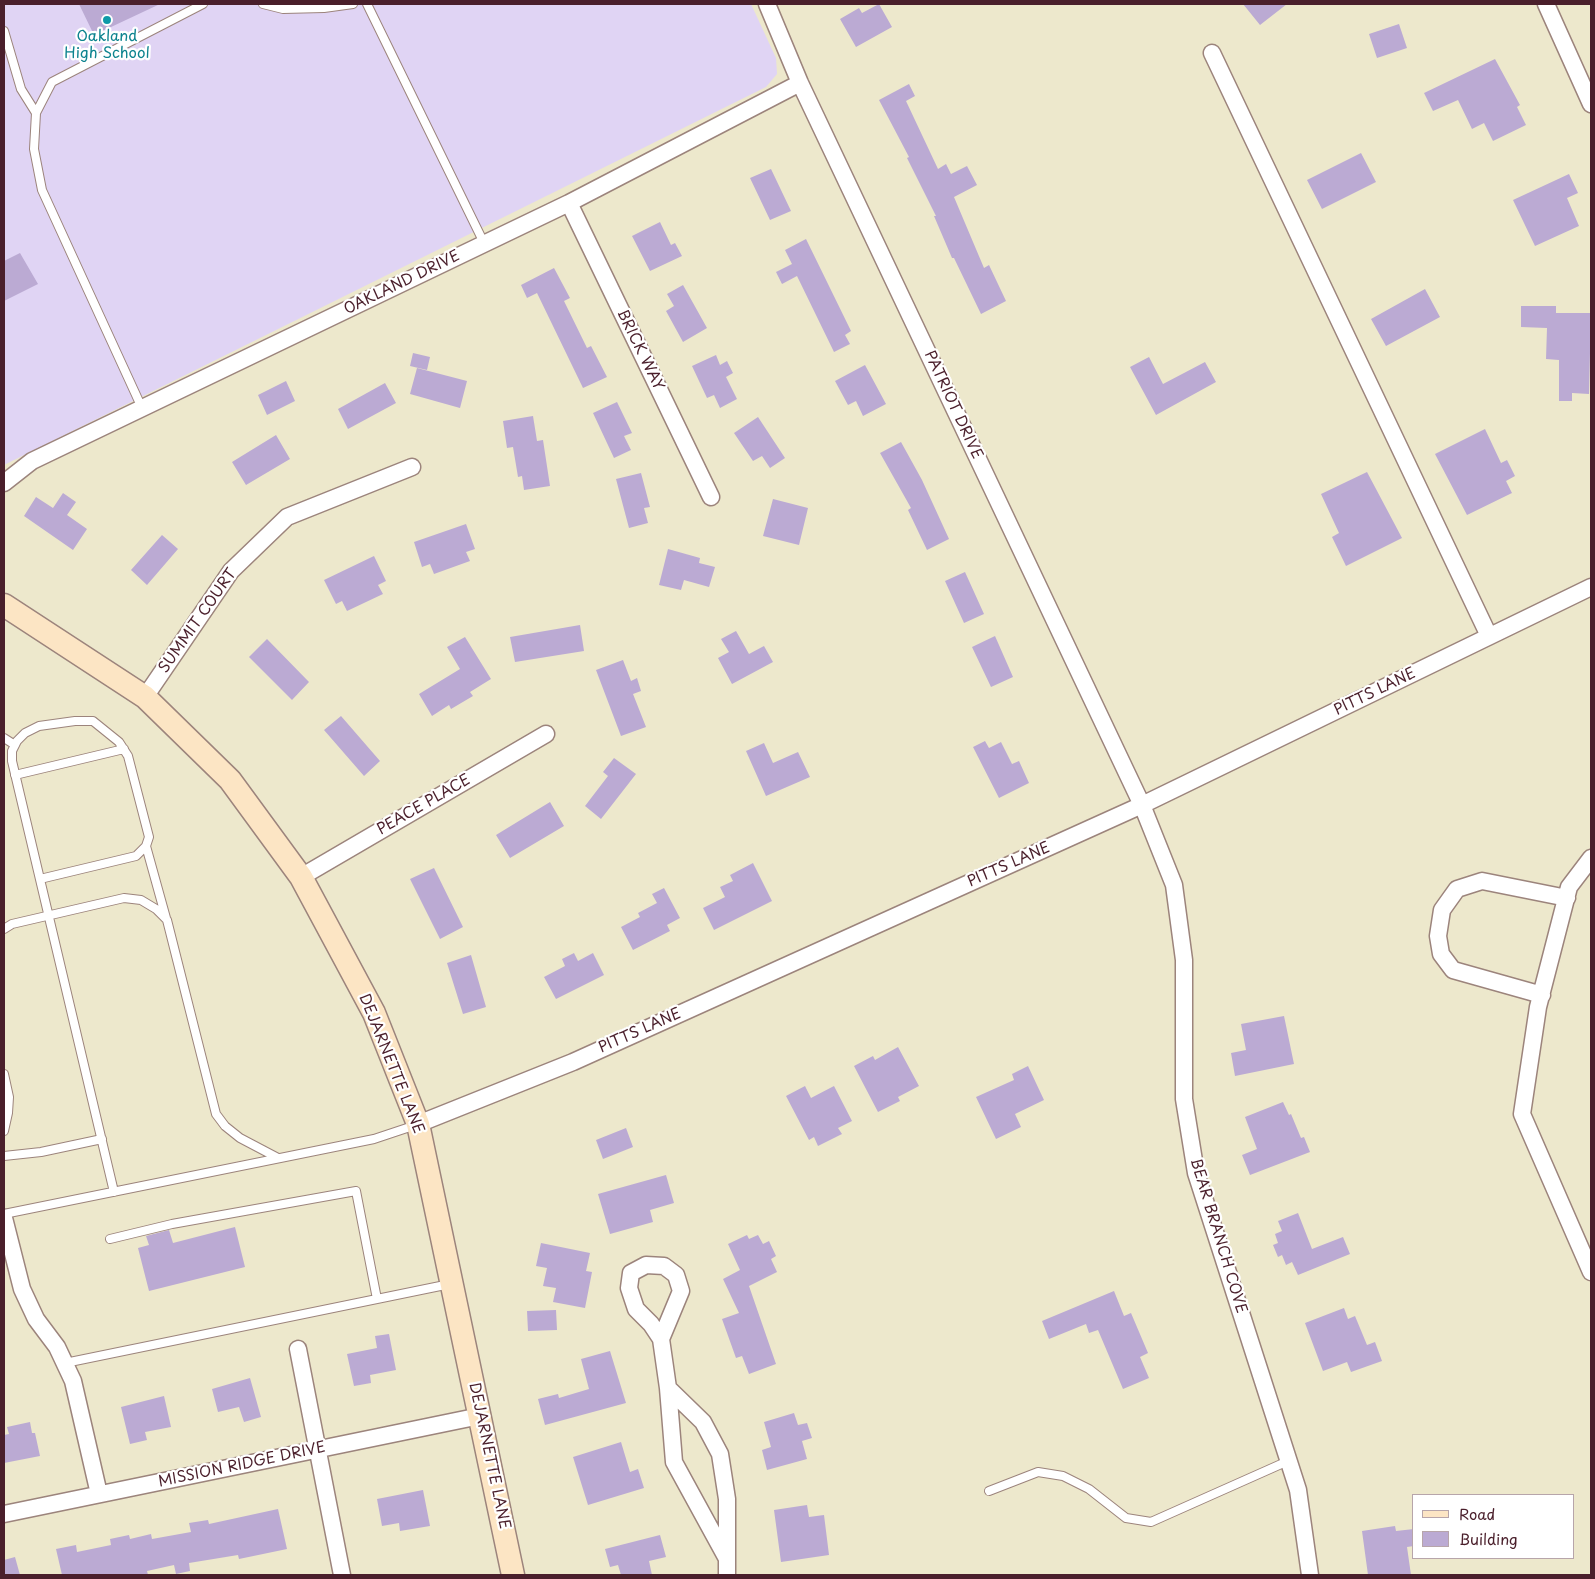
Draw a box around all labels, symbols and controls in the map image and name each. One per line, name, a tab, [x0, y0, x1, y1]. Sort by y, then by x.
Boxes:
marker: Oakland High School	[101, 14, 113, 26]
place label: Oakland High School	[64, 28, 150, 63]
street label: OAKLAND DRIVE	[341, 247, 463, 319]
street label: BRICK WAY	[613, 307, 667, 393]
street label: PATRIOT DRIVE	[920, 348, 986, 462]
street label: SUMMIT COURT	[155, 565, 241, 677]
street label: PITTS LANE	[1331, 664, 1419, 720]
street label: PEACE PLACE	[374, 771, 474, 839]
street label: PITTS LANE	[965, 839, 1053, 891]
street label: DEJARNETTE LANE	[355, 991, 427, 1137]
street label: PITTS LANE	[596, 1005, 684, 1057]
street label: BEAR BRANCH COVE	[1186, 1156, 1250, 1316]
street label: DEJARNETTE LANE	[465, 1381, 513, 1531]
street label: MISSION RIDGE DRIVE	[157, 1438, 327, 1492]
legend	[1412, 1494, 1575, 1559]
text: Road	[1459, 1502, 1495, 1525]
text: Building	[1459, 1527, 1518, 1550]

